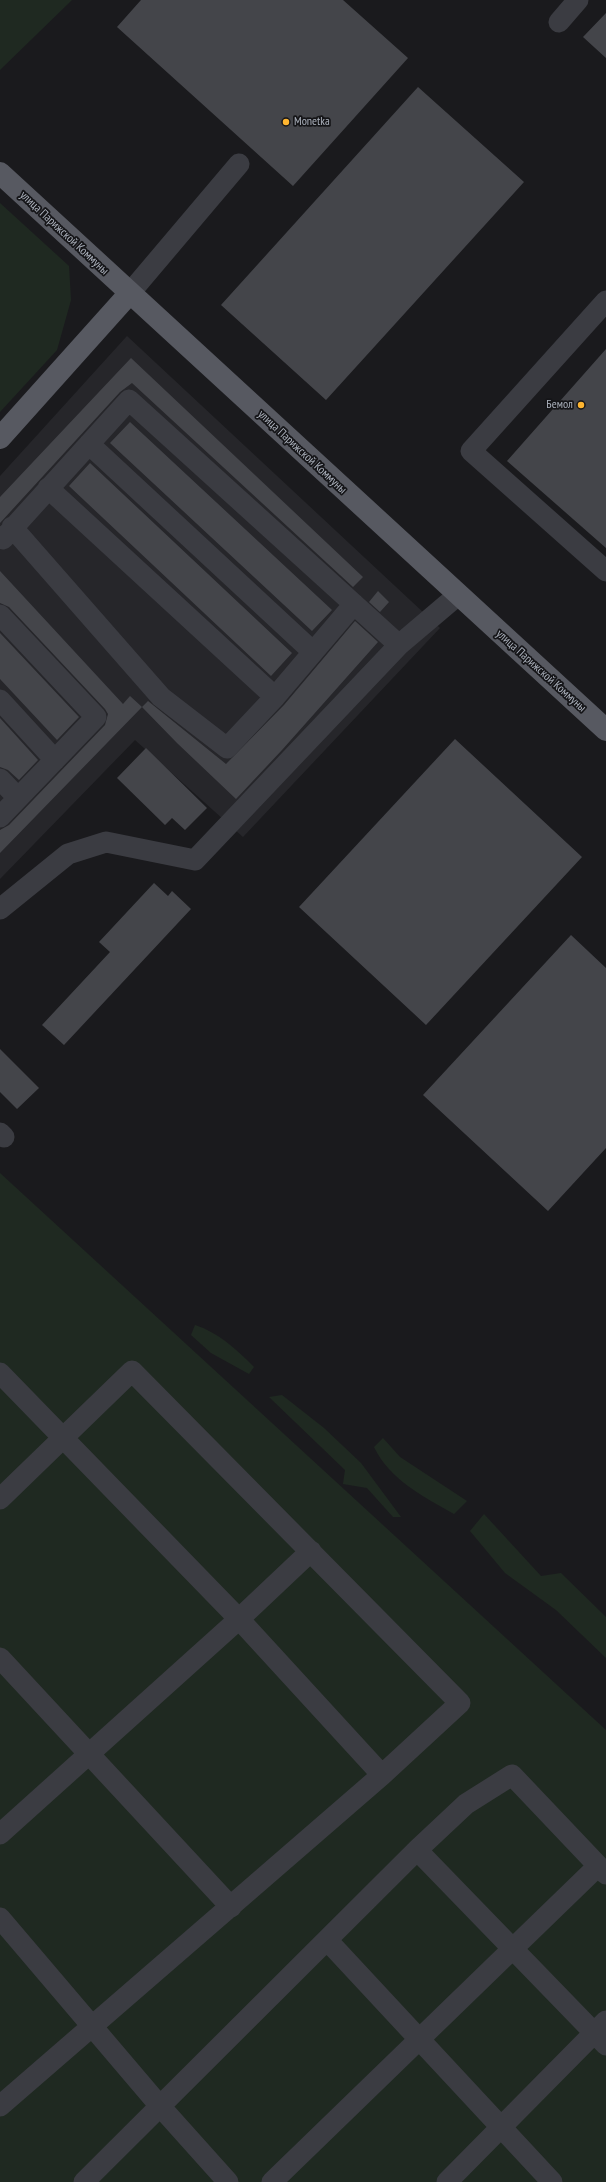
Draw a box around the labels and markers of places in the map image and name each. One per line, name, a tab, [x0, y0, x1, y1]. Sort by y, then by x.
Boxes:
place label: Monetka	[294, 115, 330, 129]
marker: Monetka	[281, 117, 291, 127]
place label: Бемол	[546, 398, 573, 412]
marker: Бемол	[576, 400, 586, 410]

